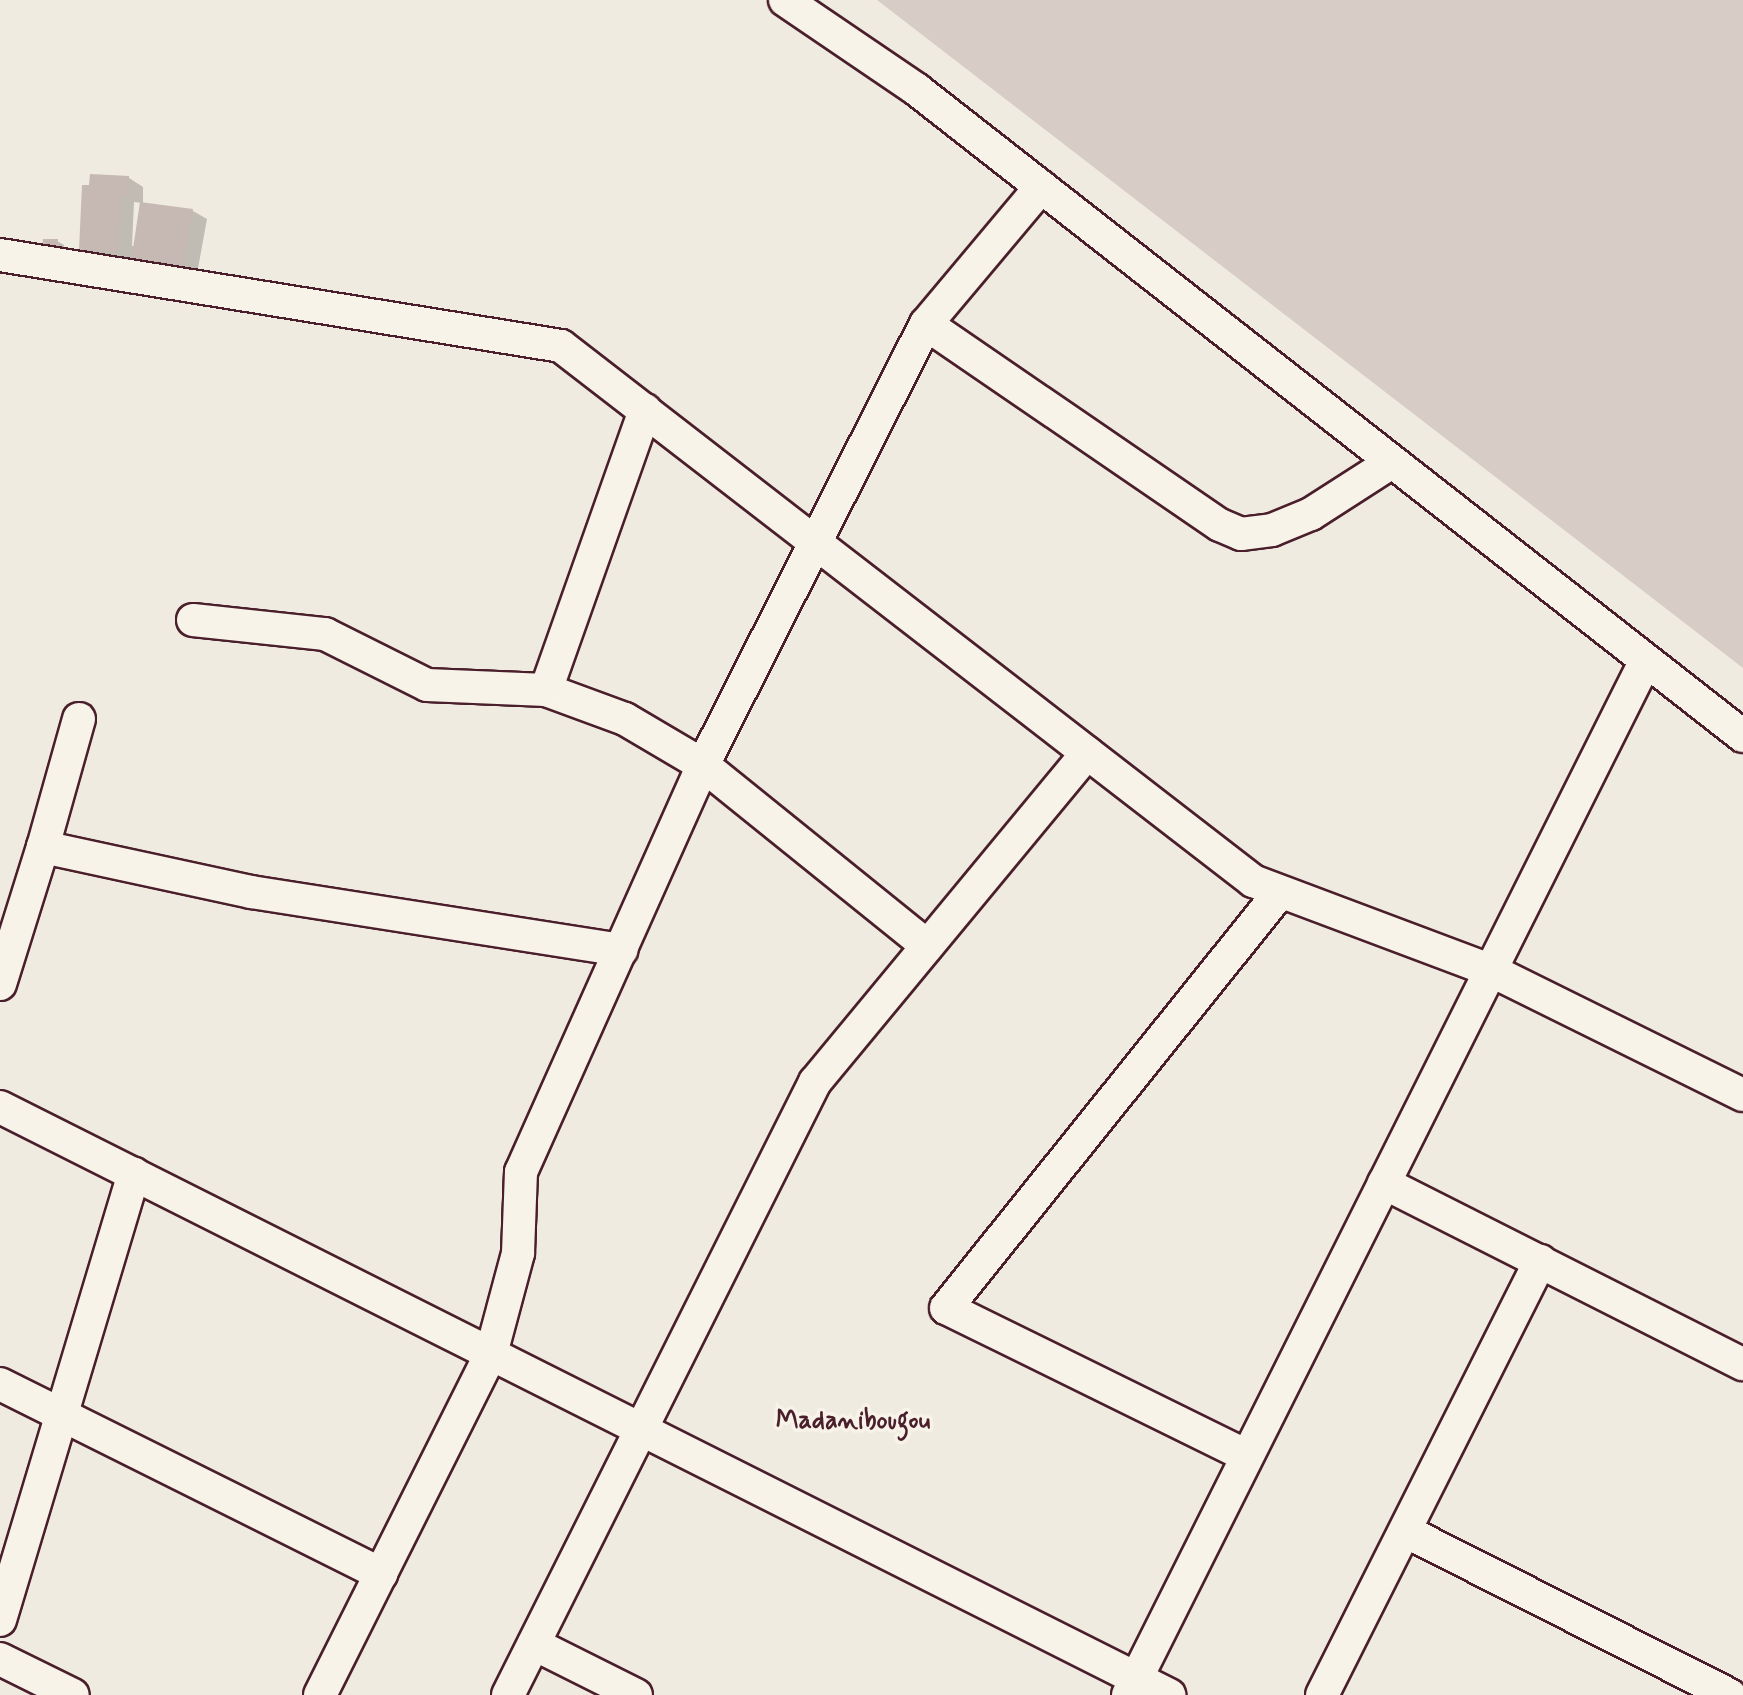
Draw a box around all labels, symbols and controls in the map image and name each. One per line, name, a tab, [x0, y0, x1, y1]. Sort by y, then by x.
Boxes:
district label: Madanibougou	[776, 1406, 930, 1438]

